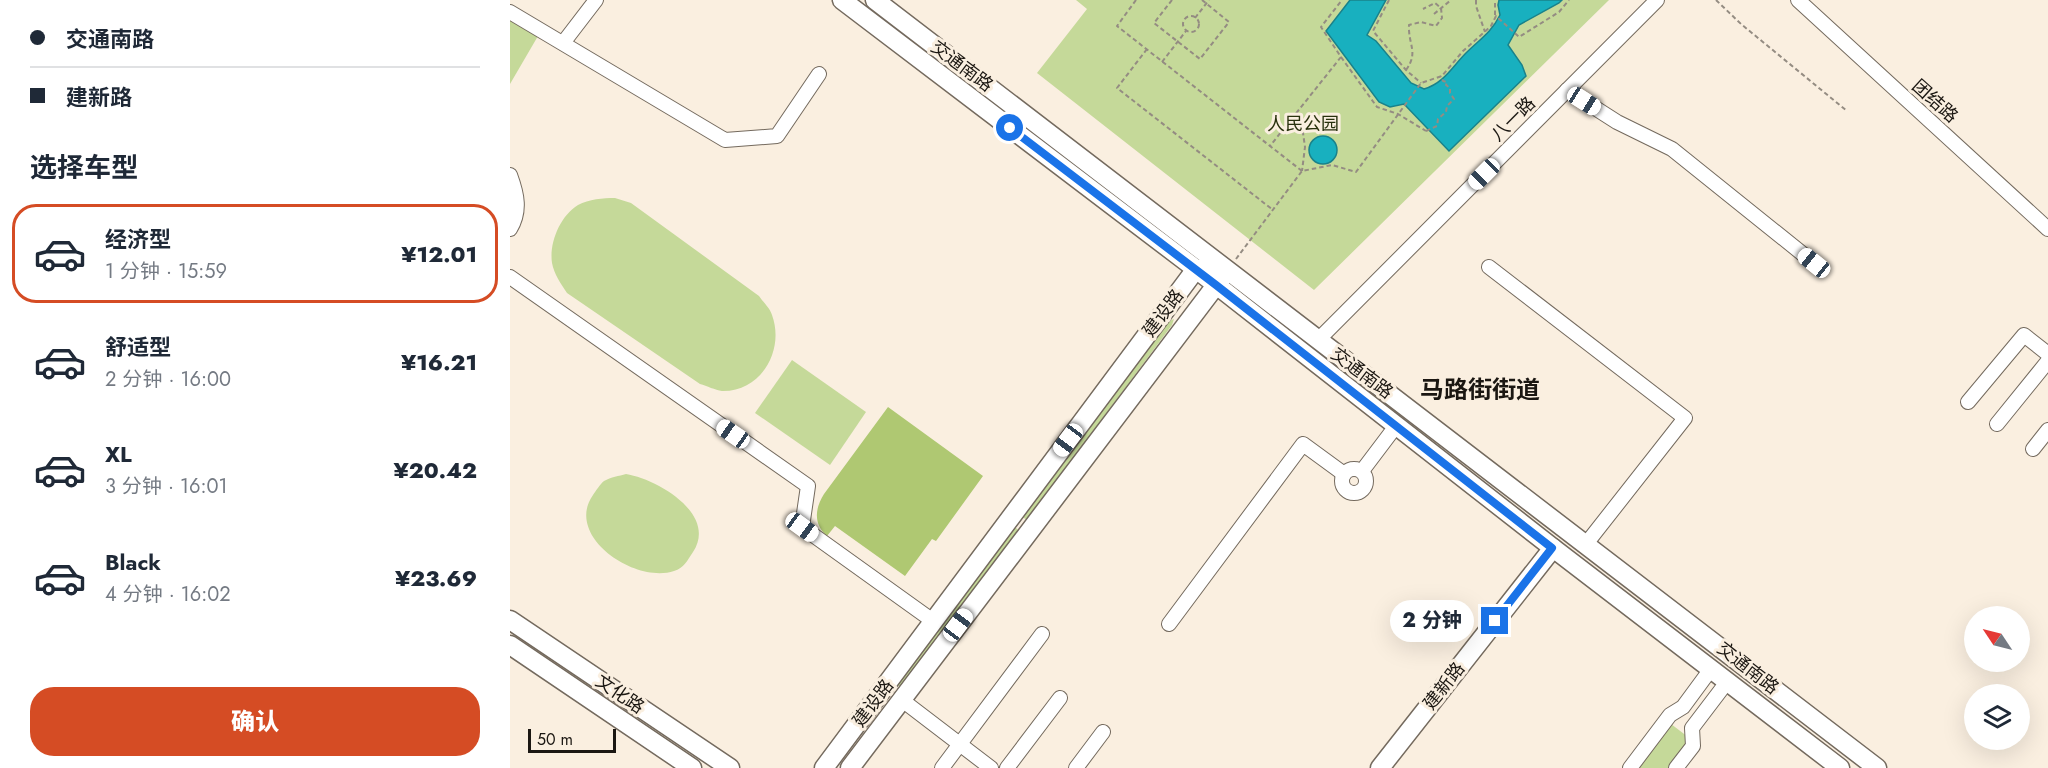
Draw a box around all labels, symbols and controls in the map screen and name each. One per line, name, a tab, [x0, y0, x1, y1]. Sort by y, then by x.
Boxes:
text: 交通南路	[66, 23, 154, 55]
street label: 交通南路	[925, 34, 999, 98]
street label: 团结路	[1906, 73, 1964, 129]
text: 建新路	[66, 81, 132, 113]
car	[1564, 84, 1604, 118]
street label: 八一路	[1485, 91, 1541, 147]
park label: 人民公园	[1267, 111, 1339, 137]
route start	[996, 114, 1023, 141]
text: 选择车型	[30, 148, 138, 187]
car	[1465, 155, 1503, 193]
text: 经济型	[105, 223, 171, 255]
icon: car	[33, 227, 87, 281]
text: ¥12.01	[401, 238, 477, 270]
car	[1794, 245, 1834, 281]
text: 1 分钟 · 15:59	[105, 257, 227, 286]
street label: 建设路	[1136, 284, 1190, 342]
text: 舒适型	[105, 331, 171, 363]
icon: car	[33, 335, 87, 389]
street label: 交通南路	[1325, 341, 1399, 405]
text: ¥16.21	[401, 346, 477, 378]
text: 2 分钟 · 16:00	[105, 365, 231, 394]
district label: 马路街街道	[1420, 372, 1540, 407]
car	[713, 416, 753, 452]
car	[1050, 420, 1086, 460]
text: XL	[105, 438, 132, 470]
icon: car	[33, 443, 87, 497]
text: ¥20.42	[393, 454, 477, 486]
text: 3 分钟 · 16:01	[105, 472, 227, 501]
car	[782, 509, 822, 545]
text: Black	[105, 546, 161, 578]
icon: car	[33, 551, 87, 605]
text: ¥23.69	[395, 562, 477, 594]
text: 4 分钟 · 16:02	[105, 580, 231, 609]
callout: 2 分钟	[1390, 600, 1474, 642]
car	[940, 605, 976, 645]
text: 2 分钟	[1402, 606, 1462, 635]
north arrow	[1964, 606, 2030, 672]
map controls	[1964, 606, 2030, 750]
route end	[1481, 607, 1508, 634]
street label: 交通南路	[1712, 636, 1784, 700]
street label: 建新路	[1417, 657, 1471, 715]
street label: 文化路	[590, 668, 650, 720]
street label: 建设路	[846, 674, 900, 732]
button: layers	[1964, 684, 2030, 750]
button: 确认	[30, 687, 480, 756]
scale bar	[528, 726, 616, 754]
text: 50 m	[537, 728, 573, 751]

